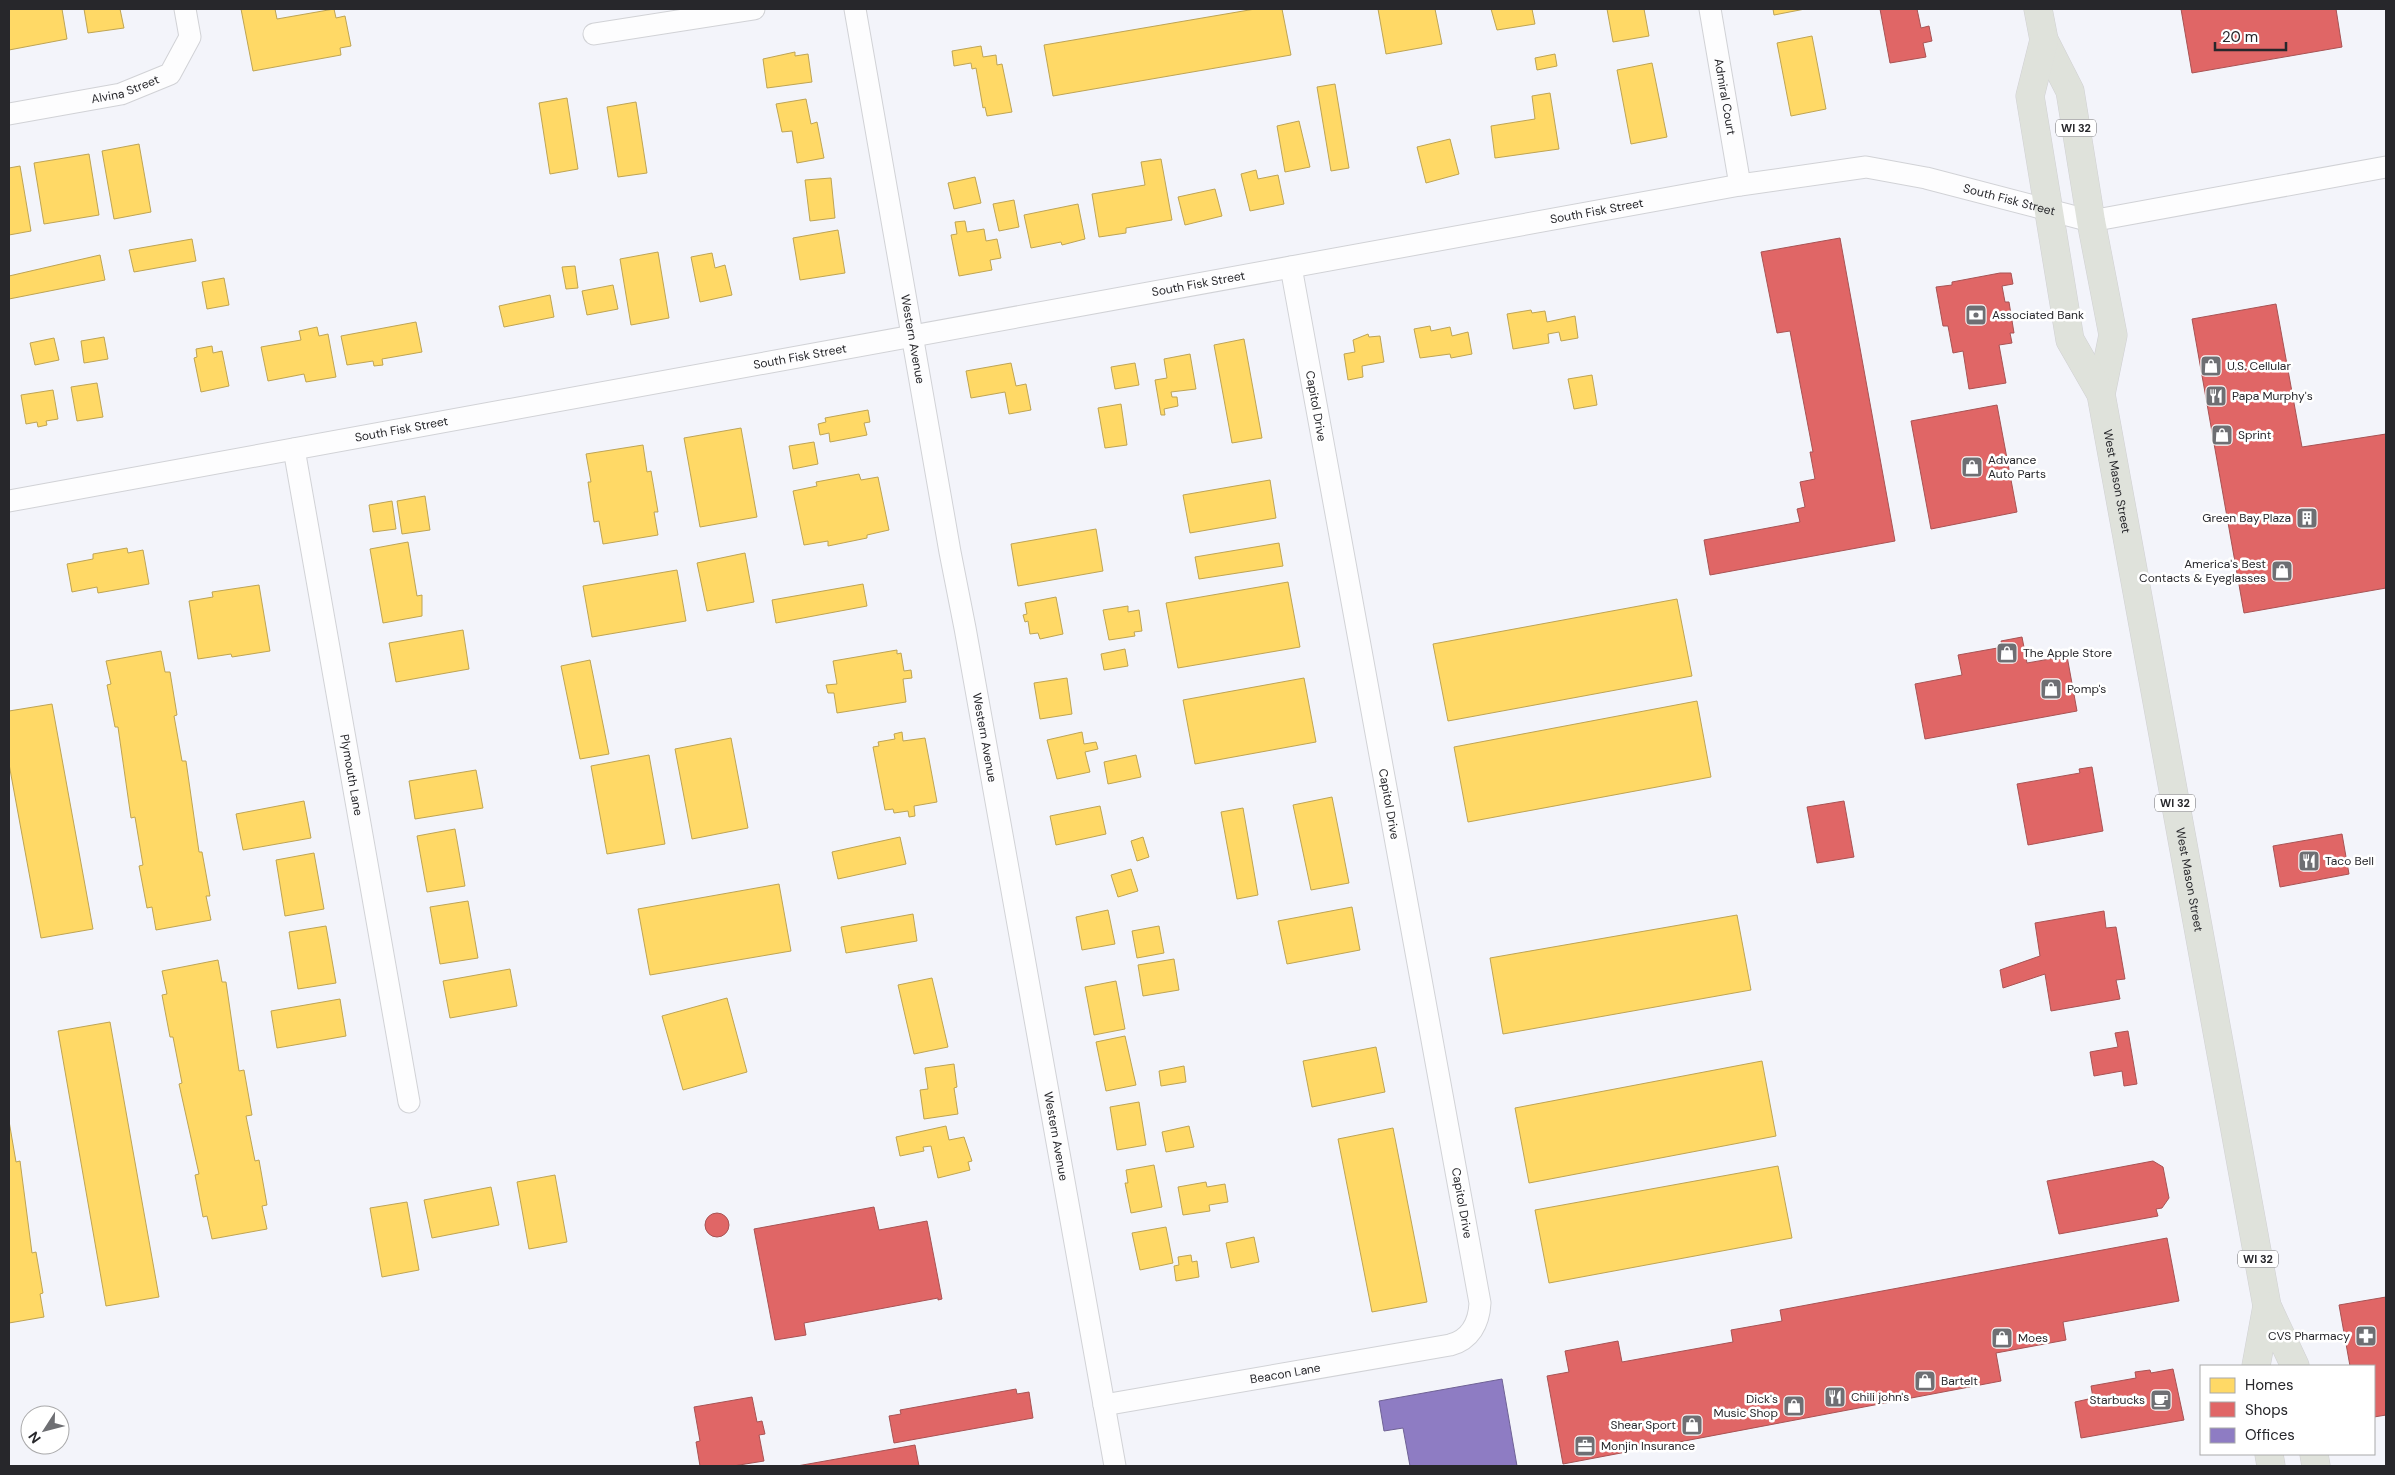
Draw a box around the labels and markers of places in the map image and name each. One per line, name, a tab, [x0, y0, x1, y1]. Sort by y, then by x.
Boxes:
bank icon: Associated Bank	[1964, 303, 1988, 327]
place label: Associated Bank	[1992, 307, 2084, 323]
shop icon: U.S. Cellular	[2199, 354, 2223, 378]
place label: U.S. Cellular	[2227, 358, 2291, 374]
restaurant icon: Papa Murphy's	[2204, 384, 2228, 408]
place label: Papa Murphy's	[2232, 388, 2313, 404]
shop icon: Sprint	[2210, 423, 2234, 447]
place label: Sprint	[2238, 427, 2272, 443]
place label: Advance Auto Parts	[1988, 452, 2046, 482]
shop icon: Advance Auto Parts	[1960, 455, 1984, 479]
building icon: Green Bay Plaza	[2295, 506, 2319, 530]
place label: Green Bay Plaza	[2202, 510, 2291, 526]
place label: America's Best Contacts & Eyeglasses	[2139, 556, 2266, 586]
shop icon: America's Best Contacts & Eyeglasses	[2270, 559, 2294, 583]
shop icon: The Apple Store	[1995, 641, 2019, 665]
place label: The Apple Store	[2023, 645, 2112, 661]
shop icon: Pomp's	[2039, 677, 2063, 701]
place label: Pomp's	[2067, 681, 2106, 697]
restaurant icon: Taco Bell	[2297, 849, 2321, 873]
place label: Taco Bell	[2325, 853, 2374, 869]
pharmacy icon: CVS Pharmacy	[2354, 1324, 2378, 1348]
shop icon: Moes	[1990, 1326, 2014, 1350]
place label: CVS Pharmacy	[2268, 1328, 2350, 1344]
place label: Moes	[2018, 1330, 2048, 1346]
shop icon: Bartelt	[1913, 1369, 1937, 1393]
place label: Bartelt	[1941, 1373, 1978, 1389]
restaurant icon: Chili john's	[1823, 1385, 1847, 1409]
cafe icon: Starbucks	[2149, 1388, 2173, 1412]
place label: Chili john's	[1851, 1389, 1909, 1405]
place label: Dick's Music Shop	[1714, 1391, 1778, 1421]
place label: Starbucks	[2089, 1392, 2145, 1408]
shop icon: Dick's Music Shop	[1782, 1394, 1806, 1418]
shop icon: Shear Sport	[1680, 1413, 1704, 1437]
place label: Shear Sport	[1610, 1417, 1676, 1433]
office icon: Monjin Insurance	[1573, 1434, 1597, 1458]
place label: Monjin Insurance	[1601, 1438, 1695, 1454]

